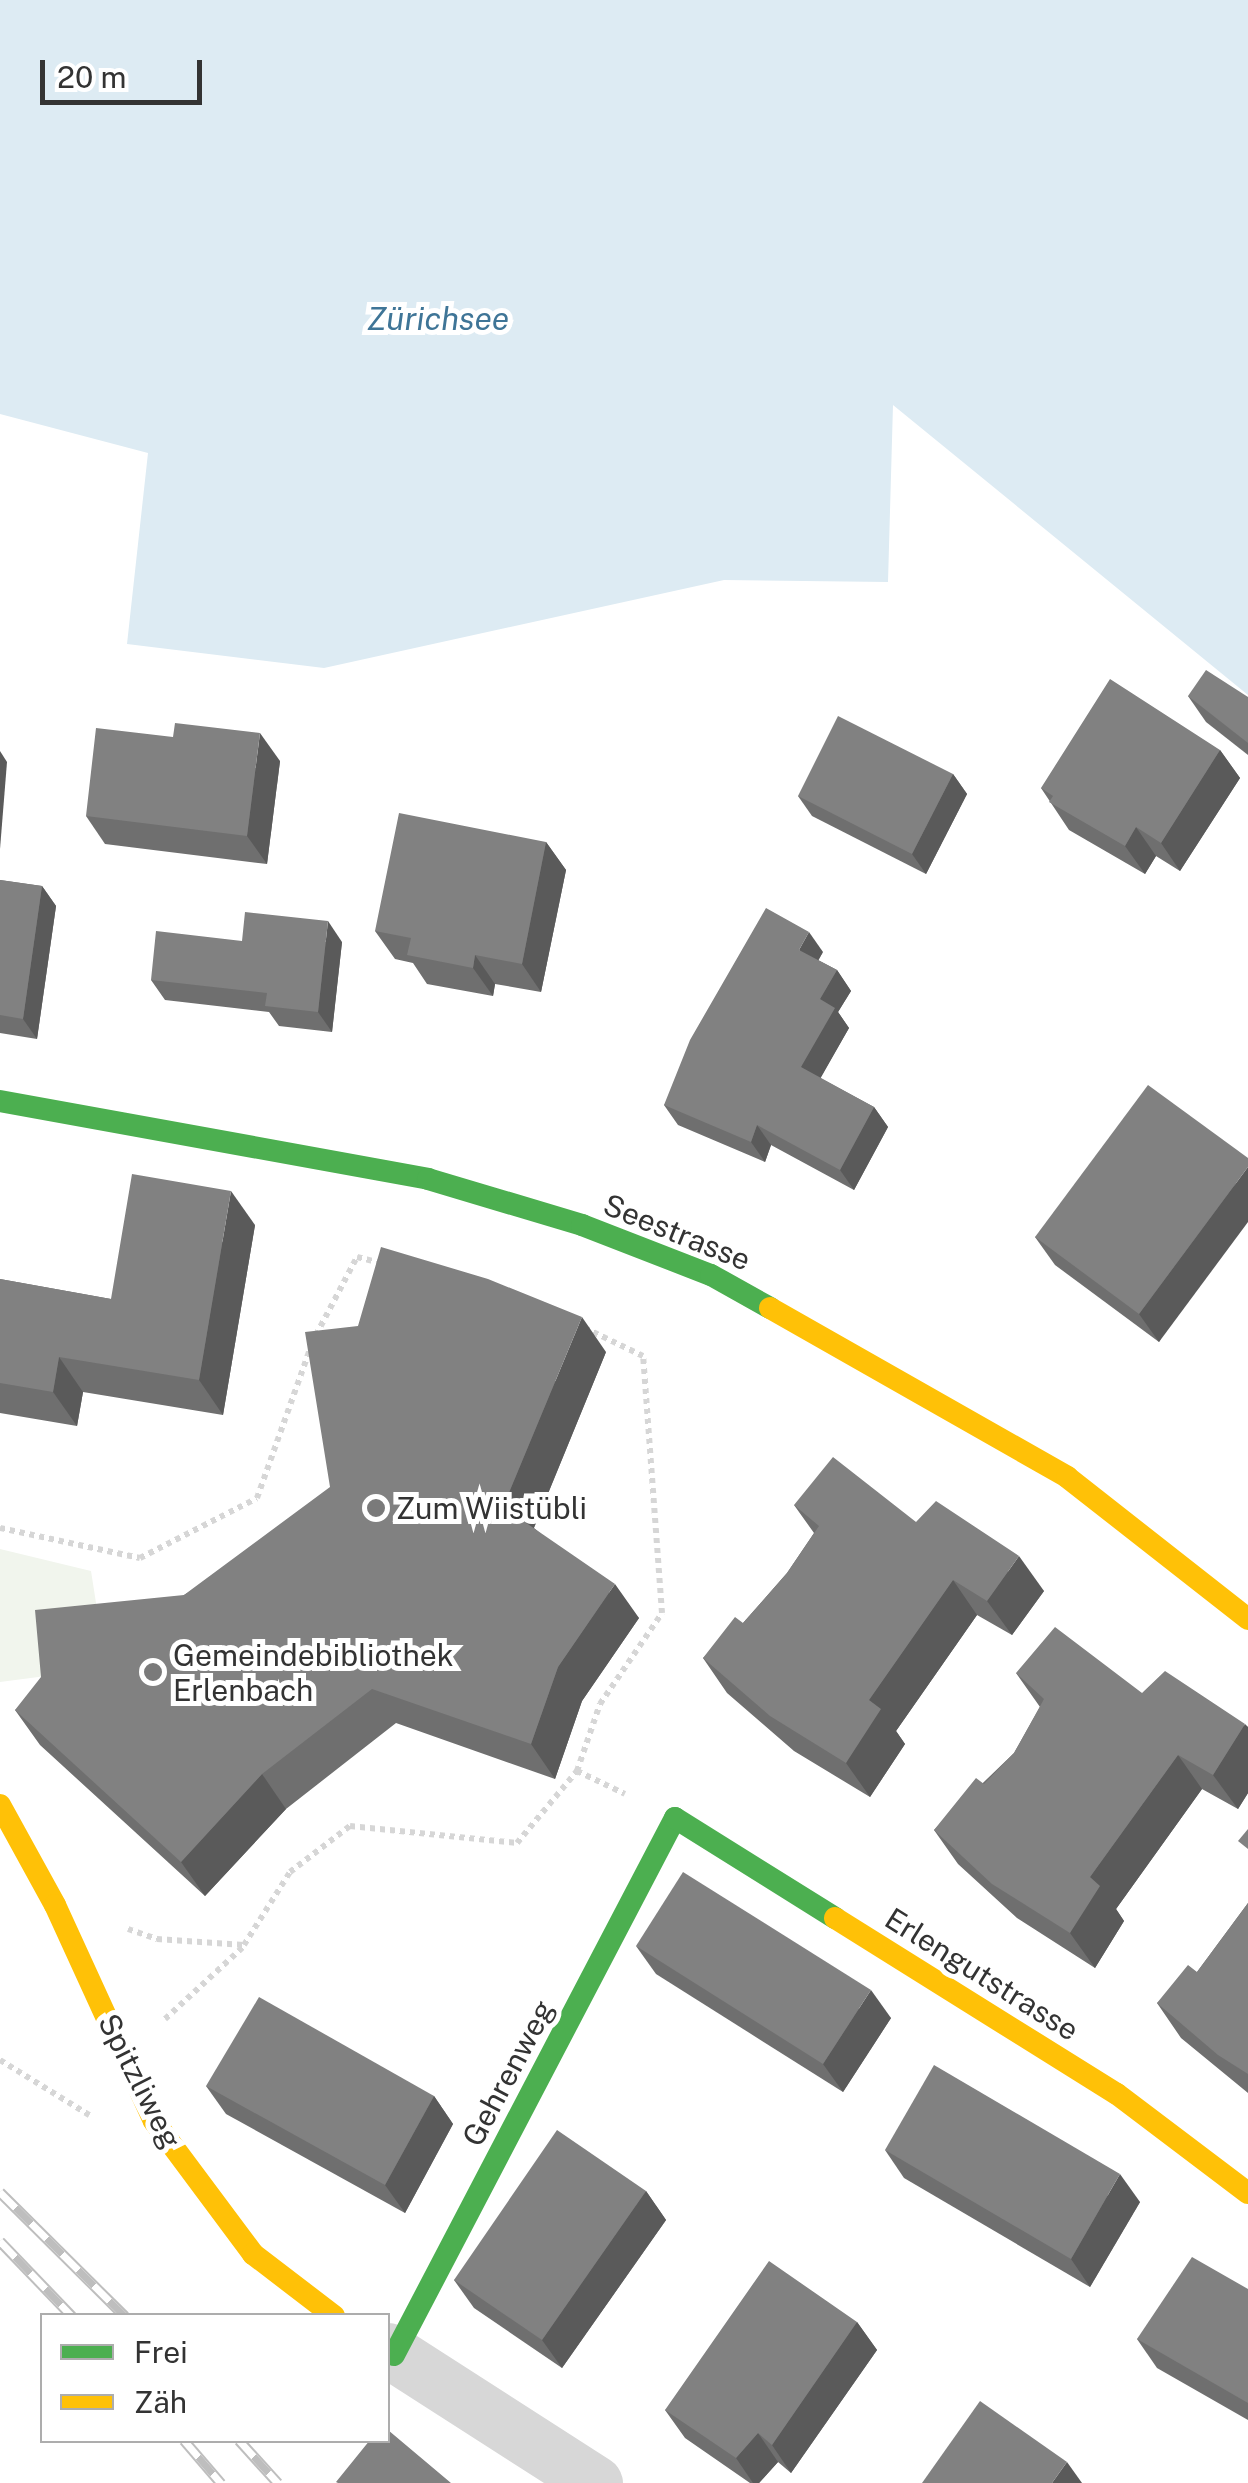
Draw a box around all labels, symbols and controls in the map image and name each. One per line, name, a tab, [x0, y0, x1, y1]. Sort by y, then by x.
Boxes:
scale bar	[45, 40, 208, 102]
text: 20 m	[57, 59, 126, 95]
water label: Zürichsee	[367, 300, 509, 338]
street label: Seestrasse	[598, 1186, 756, 1278]
place label: Zum Wiistübli	[396, 1490, 588, 1526]
marker: Zum Wiistübli	[365, 1497, 387, 1519]
place label: Gemeindebibliothek Erlenbach	[173, 1637, 454, 1708]
marker: Gemeindebibliothek Erlenbach	[142, 1661, 164, 1683]
street label: Erlengutstrasse	[879, 1900, 1085, 2048]
street label: Gehrenweg	[454, 1994, 562, 2152]
street label: Spitzliweg	[91, 2008, 189, 2154]
legend	[40, 2313, 390, 2443]
text: Frei	[134, 2334, 188, 2370]
text: Zäh	[134, 2384, 187, 2420]

